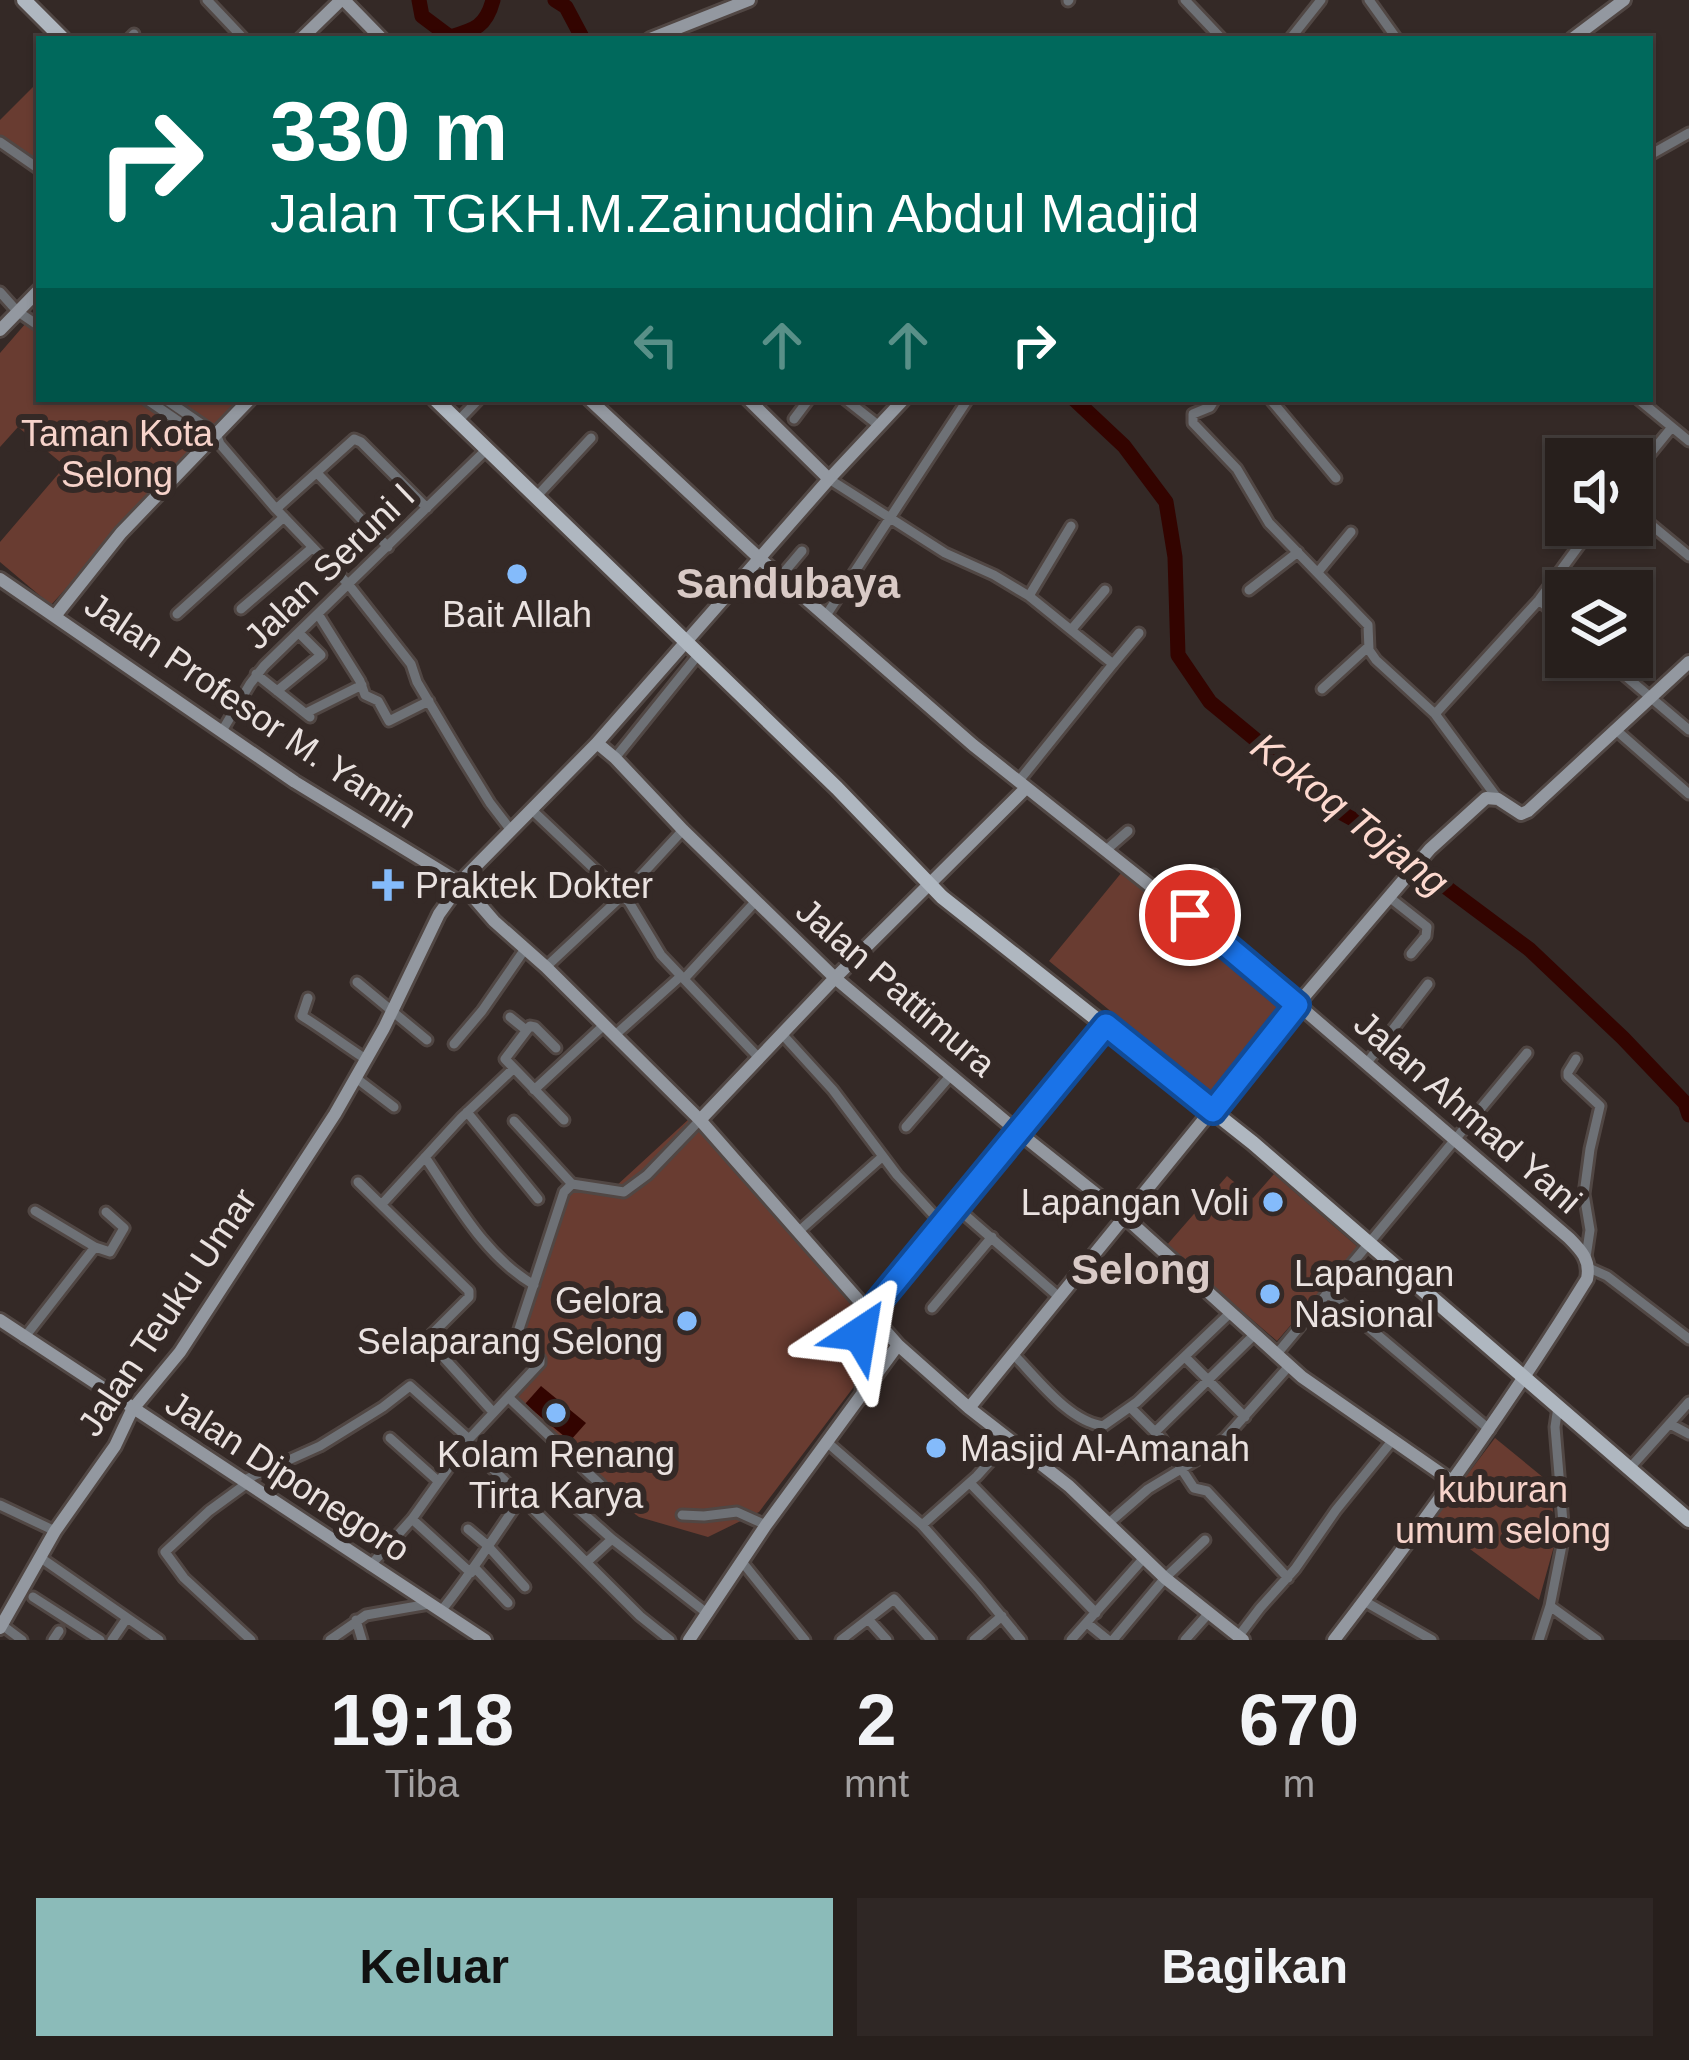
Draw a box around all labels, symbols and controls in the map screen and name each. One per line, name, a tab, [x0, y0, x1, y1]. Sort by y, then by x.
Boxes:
icon: right	[72, 84, 228, 240]
text: 330 m	[270, 84, 508, 178]
text: Jalan TGKH.M.Zainuddin Abdul Madjid	[270, 183, 1200, 243]
icon: left	[623, 312, 689, 378]
icon: ahead	[749, 312, 815, 378]
icon: ahead	[875, 312, 941, 378]
icon: right	[1001, 312, 1067, 378]
park label: Taman Kota Selong	[21, 413, 214, 495]
map controls	[1545, 438, 1653, 678]
button: sound	[1545, 438, 1653, 546]
street label: Jalan Seruni I	[236, 475, 422, 657]
district label: Sandubaya	[676, 560, 901, 607]
marker: Bait Allah	[504, 561, 530, 587]
button: layers	[1545, 570, 1653, 678]
street label: Jalan Profesor M. Yamin	[78, 584, 424, 836]
place label: Bait Allah	[442, 594, 592, 635]
water label: Kokoq Tojang	[1243, 724, 1457, 904]
pin	[1139, 864, 1241, 966]
place label: Praktek Dokter	[415, 865, 653, 906]
marker: Praktek Dokter	[372, 869, 404, 901]
icon: arrive	[1157, 882, 1223, 948]
street label: Jalan Pattimura	[788, 889, 1005, 1085]
street label: Jalan Ahmad Yani	[1346, 1002, 1590, 1222]
street label: Jalan Teuku Umar	[69, 1181, 265, 1443]
place label: Lapangan Voli	[1021, 1182, 1249, 1223]
marker: Lapangan Voli	[1260, 1189, 1286, 1215]
district label: Selong	[1071, 1246, 1211, 1293]
place label: Lapangan Nasional	[1294, 1253, 1454, 1335]
position arrow	[797, 1271, 923, 1397]
place label: Gelora Selaparang Selong	[357, 1280, 664, 1362]
marker: Lapangan Nasional	[1257, 1281, 1283, 1307]
marker: Gelora Selaparang Selong	[674, 1308, 700, 1334]
street label: Jalan Diponegoro	[158, 1382, 418, 1570]
marker: Kolam Renang Tirta Karya	[543, 1400, 569, 1426]
place label: Masjid Al-Amanah	[960, 1428, 1250, 1469]
place label: Kolam Renang Tirta Karya	[437, 1434, 675, 1516]
marker: Masjid Al-Amanah	[923, 1435, 949, 1461]
park label: kuburan umum selong	[1395, 1469, 1611, 1551]
text: 19:18	[330, 1680, 514, 1760]
text: 2	[856, 1680, 897, 1760]
text: 670	[1239, 1680, 1359, 1760]
text: Tiba	[385, 1762, 459, 1805]
text: mnt	[844, 1762, 909, 1805]
text: m	[1283, 1762, 1315, 1805]
button: Keluar	[36, 1898, 833, 2036]
button: Bagikan	[857, 1898, 1653, 2036]

